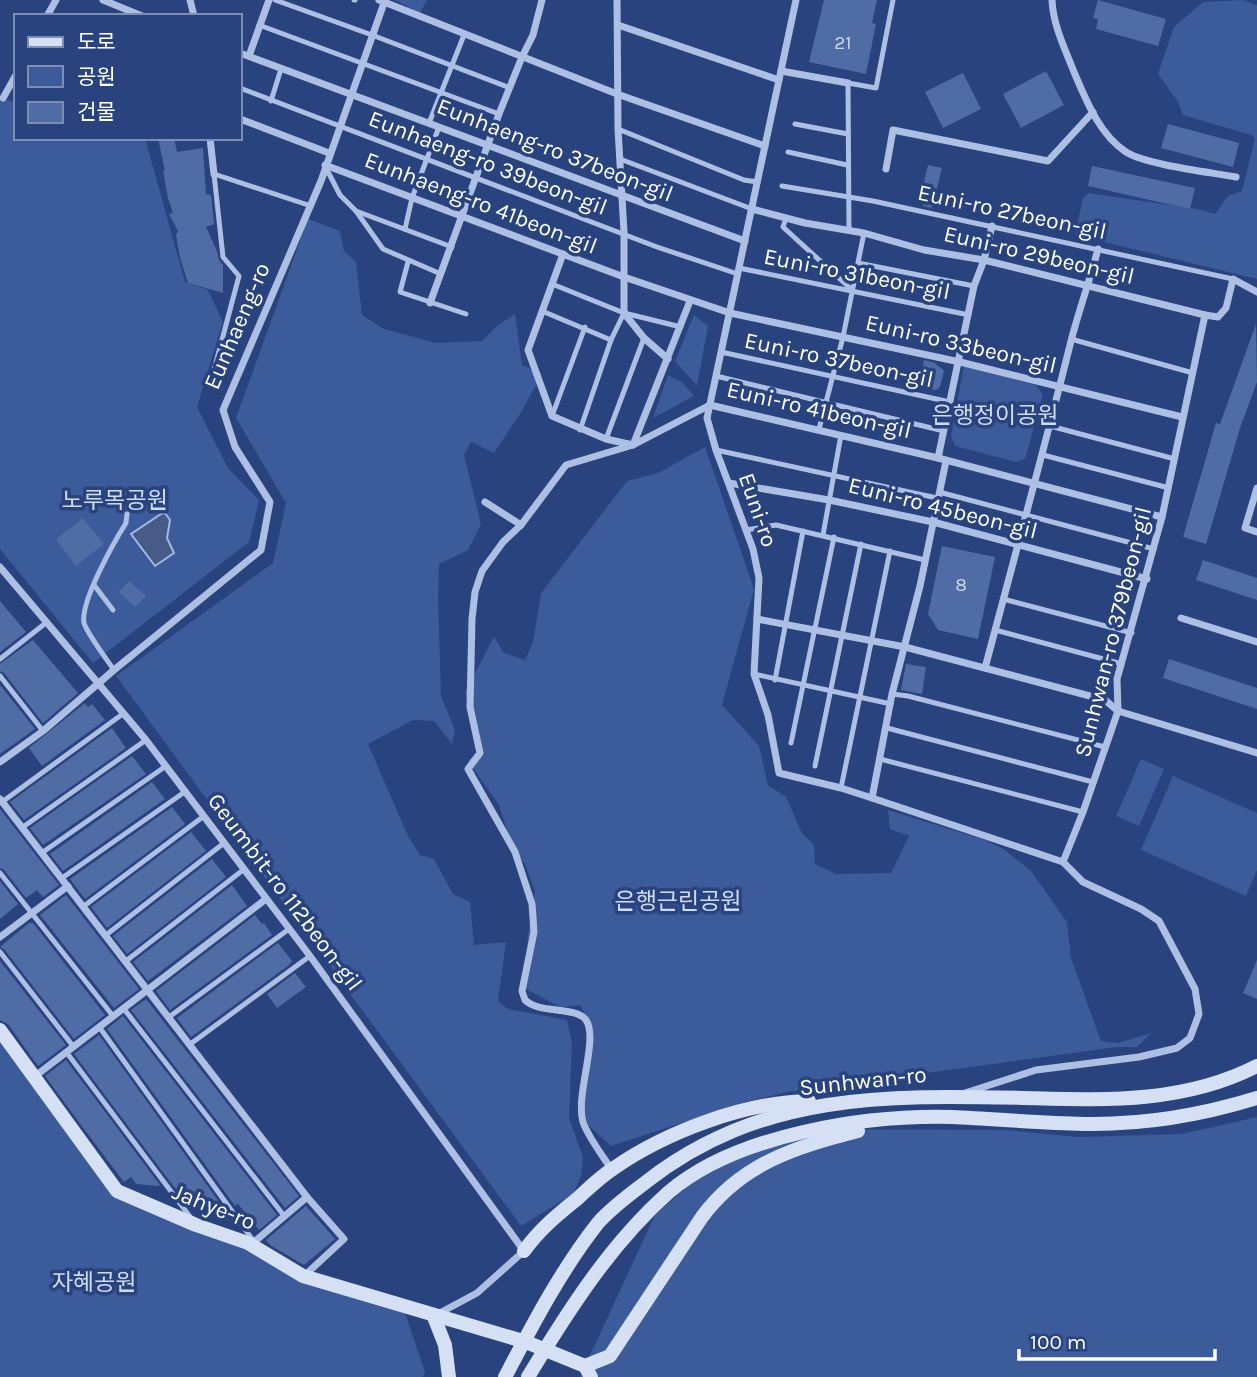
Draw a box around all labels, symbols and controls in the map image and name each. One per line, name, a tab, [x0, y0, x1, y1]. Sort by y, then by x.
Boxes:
legend	[14, 14, 242, 140]
text: 도로	[77, 30, 116, 54]
house number: 21	[834, 32, 852, 54]
text: 공원	[77, 65, 116, 89]
street label: Eunhaeng-ro 37beon-gil	[433, 92, 677, 208]
text: 건물	[77, 100, 116, 124]
street label: Eunhaeng-ro 39beon-gil	[365, 105, 611, 221]
street label: Eunhaeng-ro 41beon-gil	[361, 146, 601, 260]
street label: Euni-ro 27beon-gil	[915, 179, 1109, 245]
street label: Euni-ro 29beon-gil	[941, 220, 1137, 290]
street label: Euni-ro 31beon-gil	[762, 243, 952, 305]
street label: Eunhaeng-ro	[198, 259, 276, 393]
street label: Euni-ro 33beon-gil	[863, 309, 1059, 379]
street label: Euni-ro 37beon-gil	[742, 327, 936, 393]
street label: Euni-ro 41beon-gil	[724, 376, 914, 444]
park label: 은행정이공원	[932, 402, 1058, 429]
street label: Euni-ro	[733, 469, 783, 551]
street label: Euni-ro 45beon-gil	[846, 471, 1040, 545]
park label: 노루목공원	[62, 487, 168, 514]
street label: Sunhwan-ro 379beon-gil	[1069, 504, 1157, 760]
house number: 8	[955, 574, 967, 596]
street label: Geumbit-ro 112beon-gil	[202, 788, 368, 996]
park label: 은행근린공원	[615, 888, 741, 915]
street label: Sunhwan-ro	[798, 1061, 928, 1101]
street label: Jahye-ro	[169, 1178, 259, 1236]
park label: 자혜공원	[52, 1269, 136, 1296]
scale bar	[1019, 1318, 1215, 1362]
text: 100 m	[1030, 1330, 1087, 1354]

